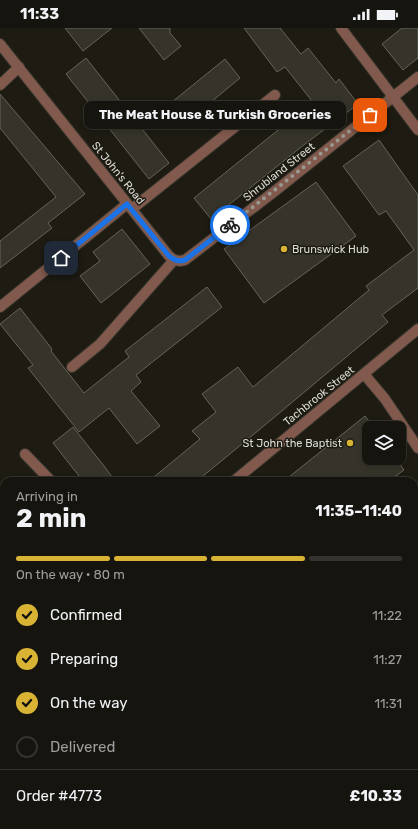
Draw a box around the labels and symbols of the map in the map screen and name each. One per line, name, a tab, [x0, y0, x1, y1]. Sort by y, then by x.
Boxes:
pin	[353, 98, 387, 132]
callout: The Meat House & Turkish Groceries	[84, 101, 346, 129]
street label: St John's Road	[89, 139, 147, 207]
street label: Shrubland Street	[241, 140, 318, 204]
courier	[210, 205, 250, 245]
pin	[44, 241, 78, 275]
place label: Brunswick Hub	[292, 243, 369, 256]
marker: Brunswick Hub	[279, 244, 289, 254]
street label: Tachbrook Street	[281, 363, 358, 429]
place label: St John the Baptist	[242, 437, 343, 450]
marker: St John the Baptist	[345, 438, 355, 448]

